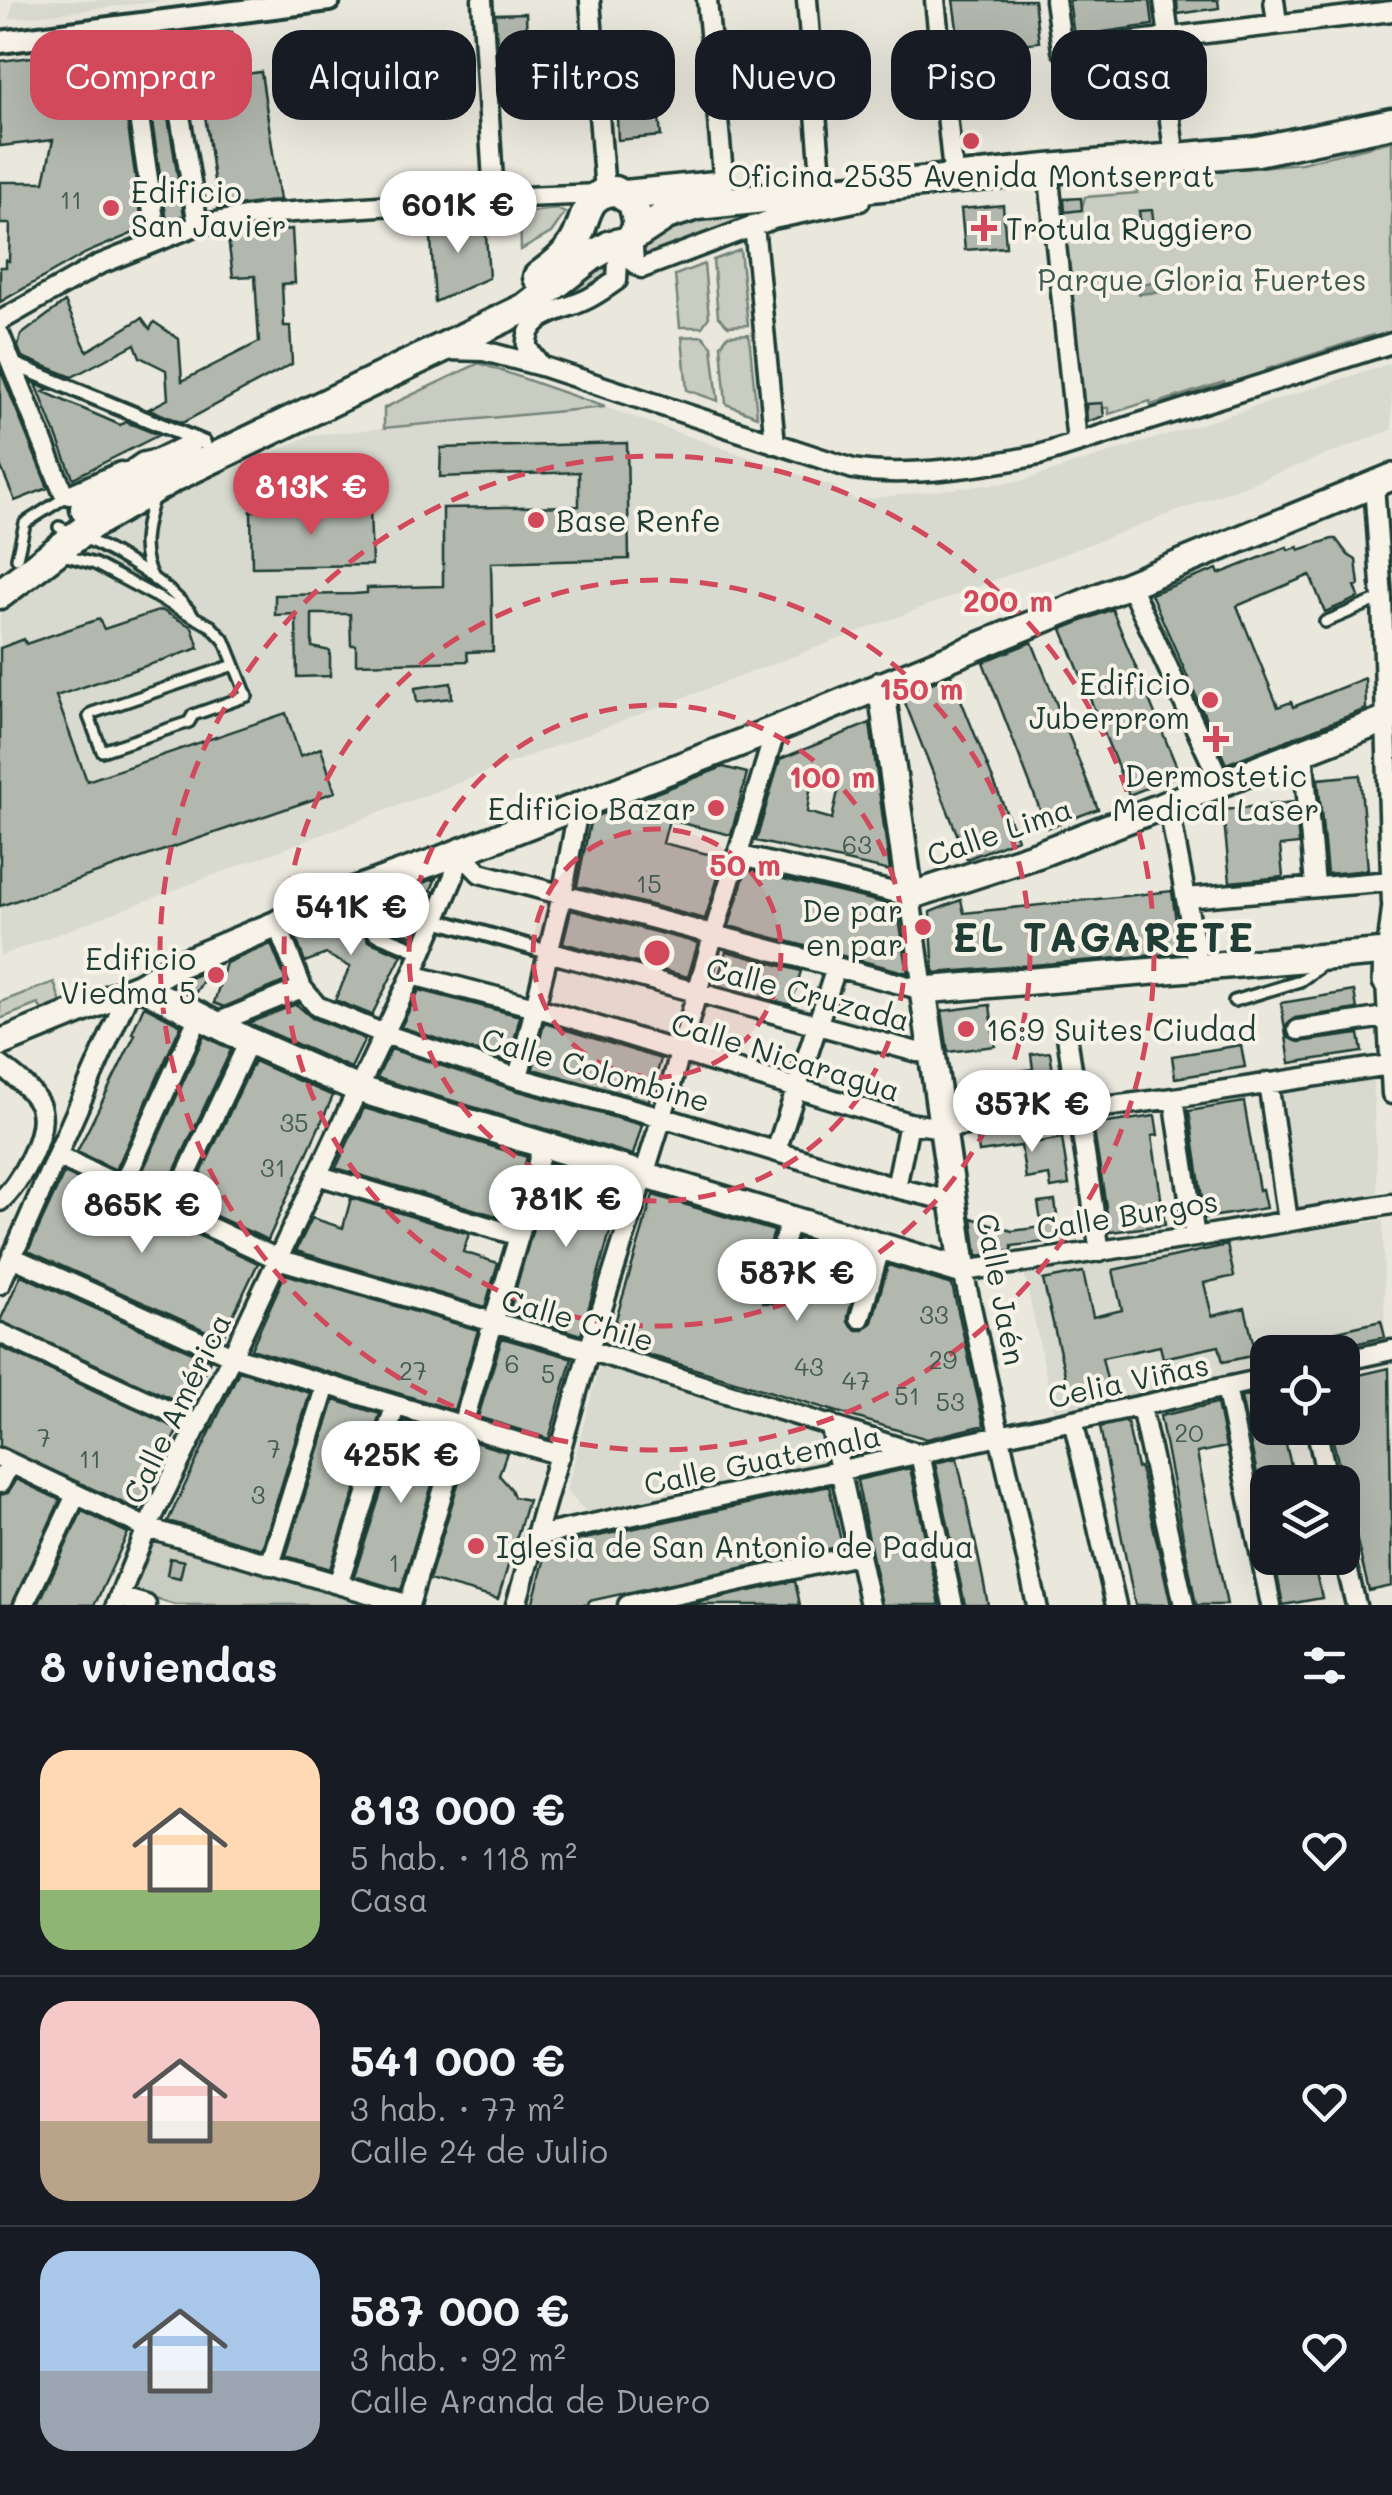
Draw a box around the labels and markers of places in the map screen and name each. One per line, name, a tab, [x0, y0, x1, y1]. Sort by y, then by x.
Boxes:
marker: Oficina 2535 Avenida Montserrat	[960, 130, 982, 152]
place label: Oficina 2535 Avenida Montserrat	[727, 155, 1215, 195]
place label: Edificio San Javier	[131, 171, 287, 245]
pin: 601K €	[377, 171, 539, 256]
marker: Edificio San Javier	[100, 197, 122, 219]
place label: Trotula Ruggiero	[1006, 208, 1252, 248]
marker: Trotula Ruggiero	[971, 215, 997, 241]
pin: 813K €	[230, 453, 392, 538]
place label: Base Renfe	[556, 500, 721, 540]
marker: Base Renfe	[525, 509, 547, 531]
place label: Edificio Juberprom	[1029, 663, 1190, 737]
marker: Edificio Juberprom	[1199, 689, 1221, 711]
marker: Dermostetic Medical Laser	[1203, 726, 1229, 752]
place label: Dermostetic Medical Laser	[1113, 755, 1319, 829]
place label: Edificio Bazar	[488, 788, 696, 828]
marker: Edificio Bazar	[705, 797, 727, 819]
pin: 541K €	[270, 873, 432, 958]
place label: De par en par	[802, 890, 903, 964]
marker: De par en par	[912, 916, 934, 938]
centre of rings	[639, 935, 675, 971]
place label: Edificio Viedma 5	[60, 938, 196, 1012]
marker: Edificio Viedma 5	[205, 964, 227, 986]
place label: 16:9 Suites Ciudad	[986, 1009, 1256, 1049]
marker: 16:9 Suites Ciudad	[955, 1018, 977, 1040]
pin: 357K €	[951, 1070, 1113, 1155]
pin: 781K €	[485, 1165, 647, 1250]
pin: 865K €	[61, 1171, 223, 1256]
pin: 587K €	[716, 1239, 878, 1324]
pin: 425K €	[320, 1421, 482, 1506]
place label: Iglesia de San Antonio de Padua	[496, 1526, 974, 1566]
marker: Iglesia de San Antonio de Padua	[465, 1535, 487, 1557]

